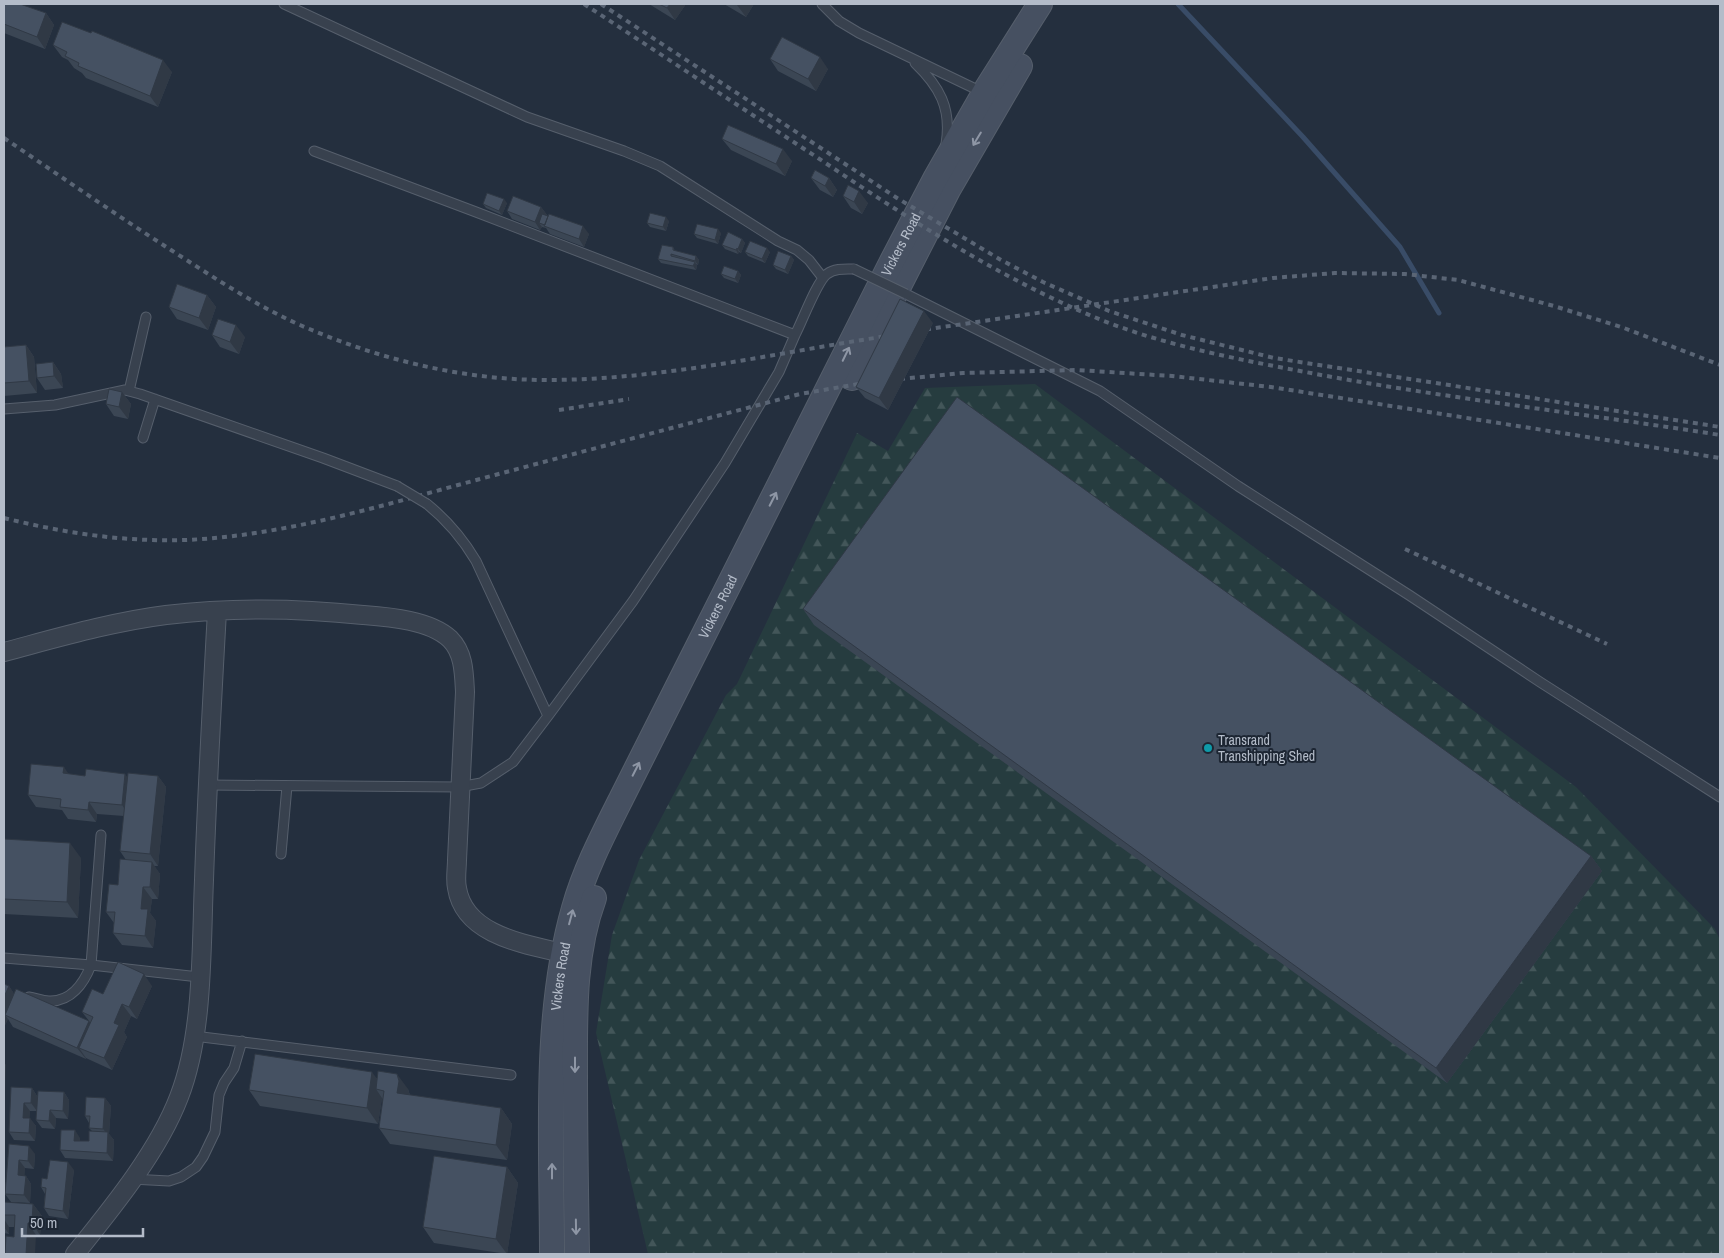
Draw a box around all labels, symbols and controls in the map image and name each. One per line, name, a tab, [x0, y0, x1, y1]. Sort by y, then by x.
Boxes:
one-way arrow	[971, 131, 981, 145]
street label: Vickers Road	[877, 210, 925, 279]
one-way arrow	[841, 346, 851, 361]
one-way arrow	[769, 492, 778, 507]
street label: Vickers Road	[694, 572, 741, 642]
place label: Transrand Transhipping Shed	[1218, 731, 1315, 765]
marker: Transrand Transhipping Shed	[1202, 742, 1214, 754]
one-way arrow	[631, 761, 641, 776]
one-way arrow	[567, 910, 576, 926]
street label: Vickers Road	[546, 941, 574, 1011]
one-way arrow	[570, 1056, 580, 1073]
one-way arrow	[547, 1163, 557, 1179]
scale bar	[22, 1206, 144, 1238]
text: 50 m	[30, 1212, 57, 1233]
one-way arrow	[572, 1219, 581, 1235]

